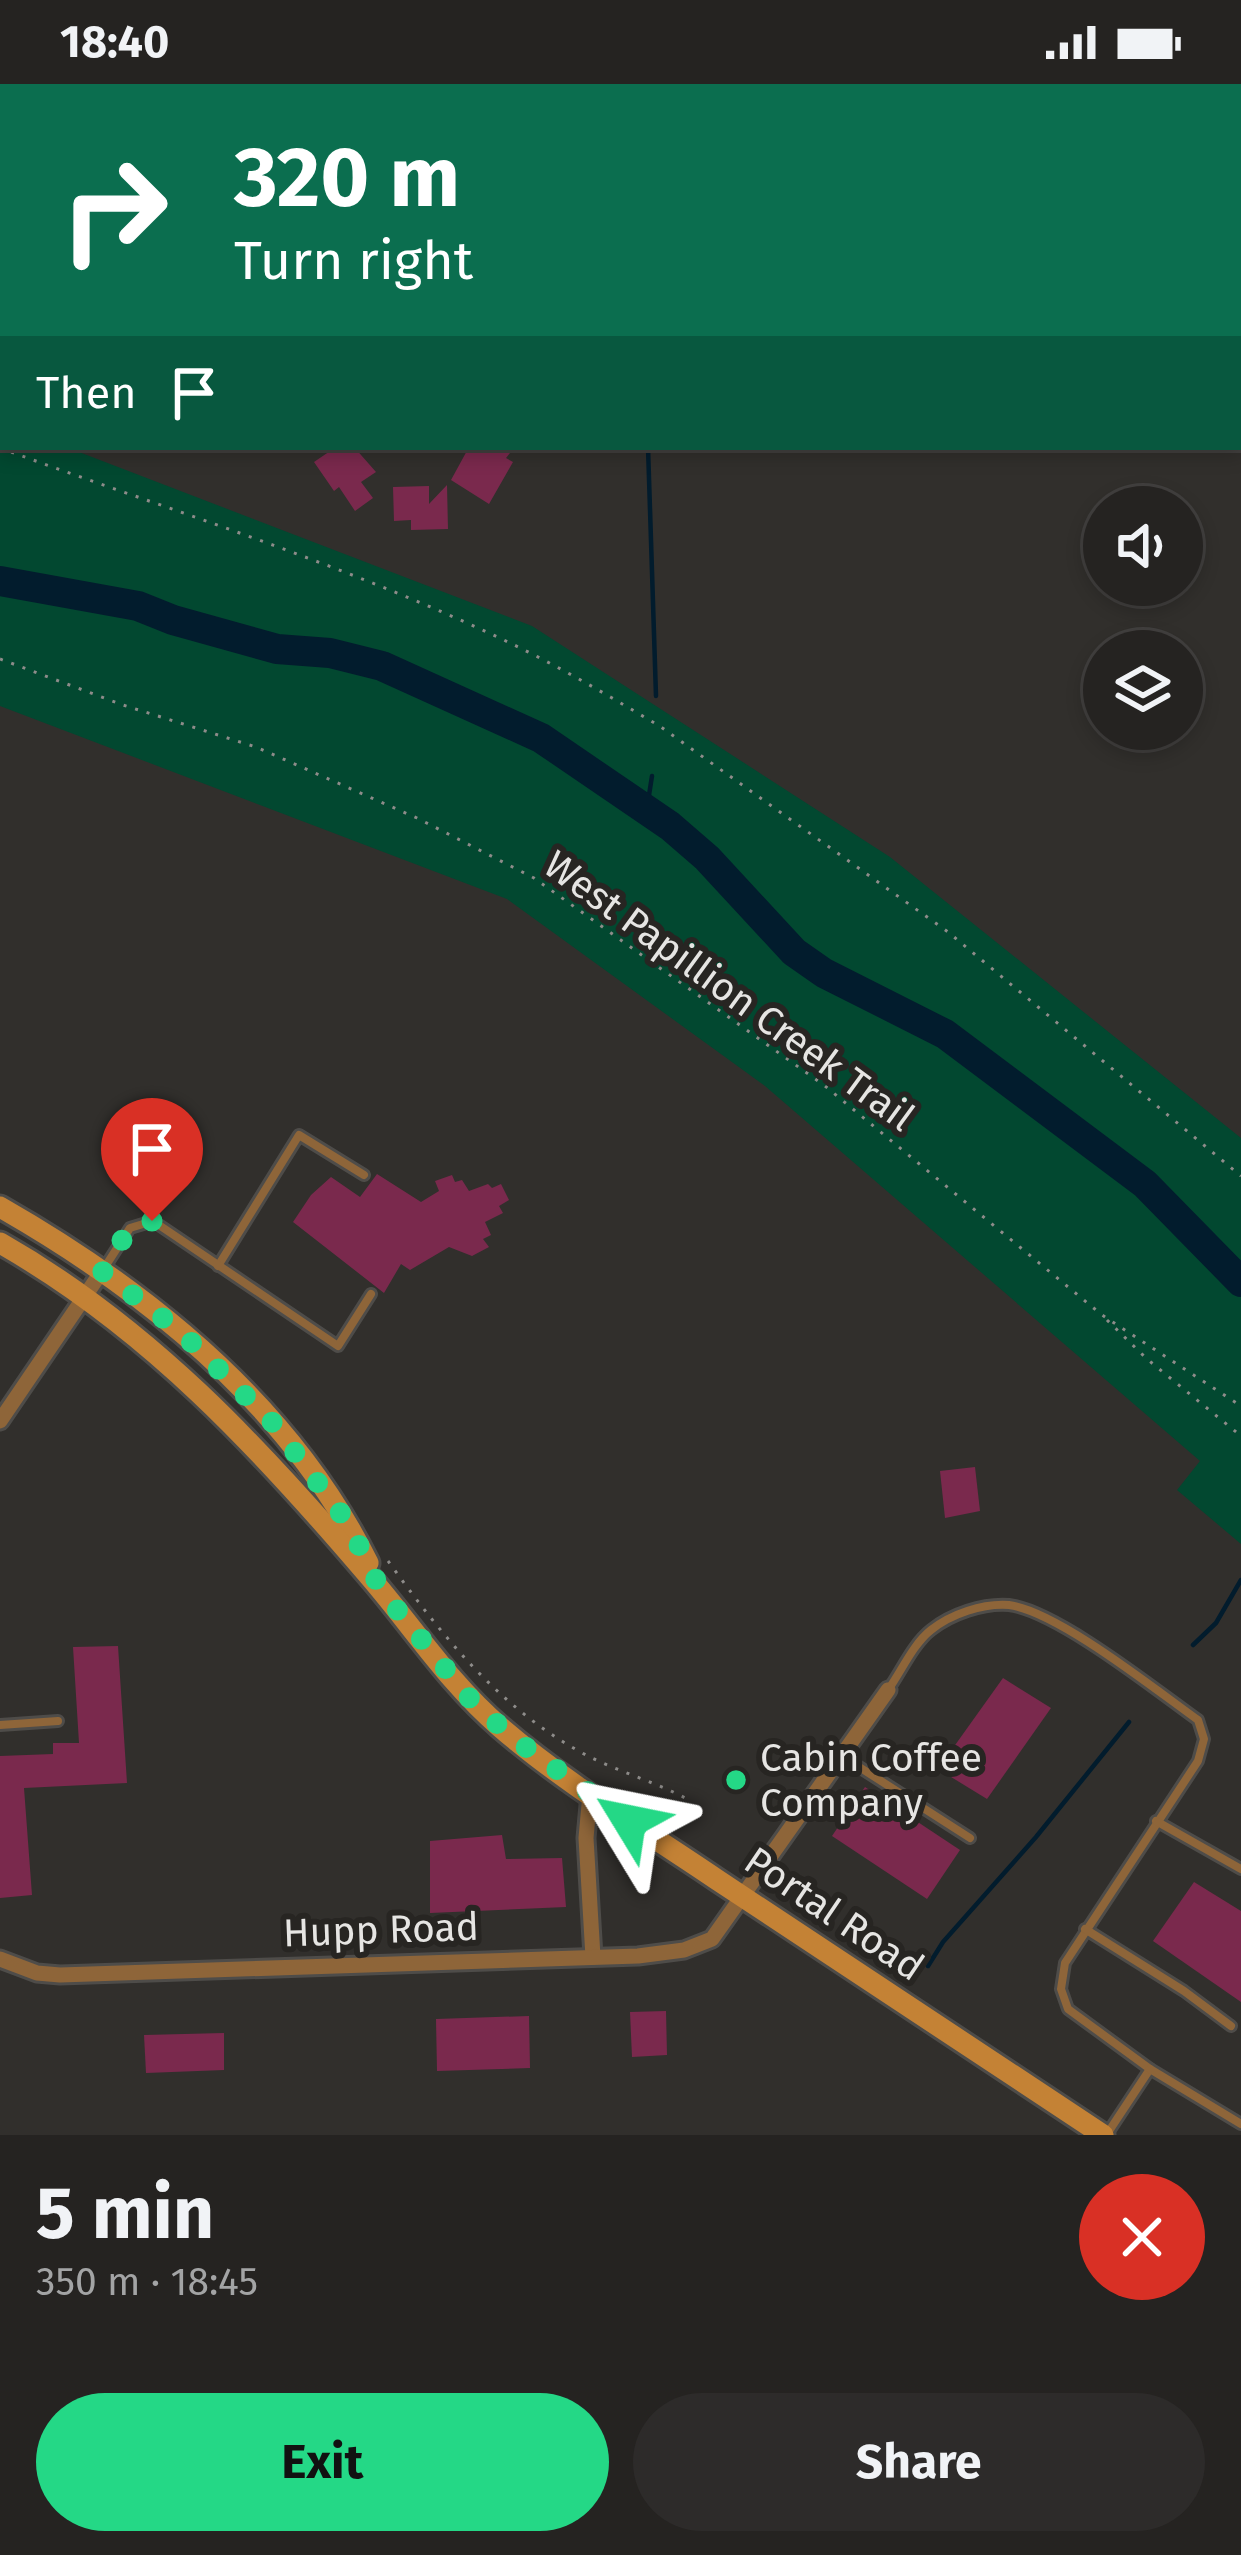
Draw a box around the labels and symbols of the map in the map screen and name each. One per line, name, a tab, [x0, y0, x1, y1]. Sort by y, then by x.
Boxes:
street label: West Papillion Creek Trail	[535, 841, 923, 1141]
pin	[101, 1098, 203, 1221]
place label: Cabin Coffee Company	[760, 1735, 982, 1826]
position arrow	[566, 1758, 692, 1884]
marker: Cabin Coffee Company	[723, 1767, 749, 1793]
street label: Portal Road	[736, 1837, 932, 1991]
street label: Hupp Road	[282, 1904, 480, 1956]

